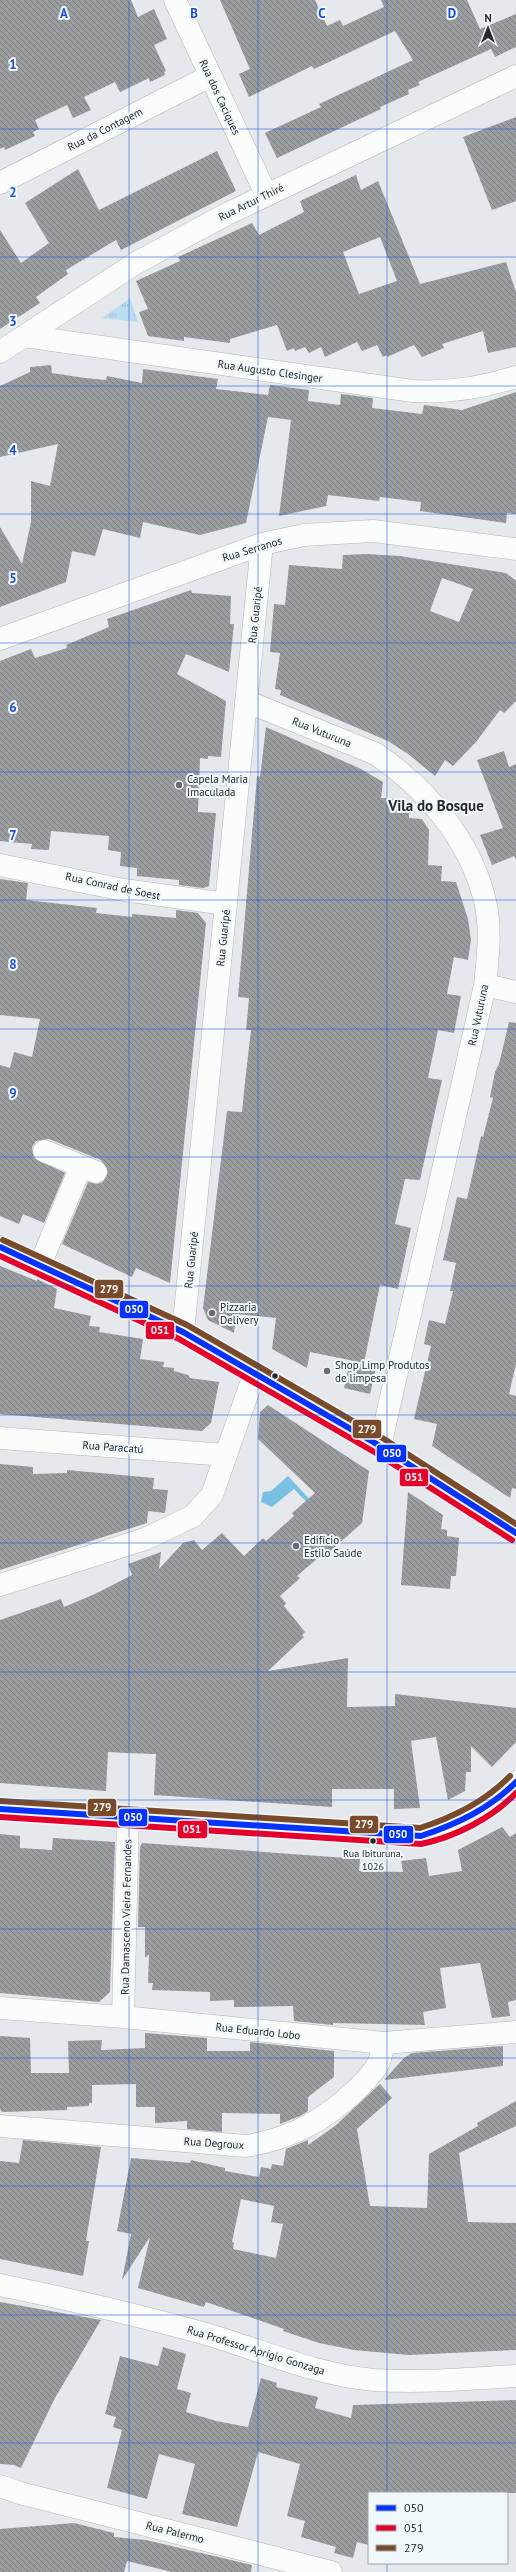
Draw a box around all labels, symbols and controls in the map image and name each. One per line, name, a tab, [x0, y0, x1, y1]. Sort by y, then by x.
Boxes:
text: A	[60, 5, 68, 22]
text: B	[190, 5, 198, 22]
text: C	[318, 5, 326, 22]
text: D	[448, 5, 456, 22]
north arrow	[468, 8, 508, 48]
text: N	[484, 11, 492, 25]
text: 1	[9, 56, 17, 73]
street label: Rua dos Caciques	[196, 57, 244, 137]
street label: Rua da Contagem	[65, 104, 145, 154]
street label: Rua Artur Thiré	[216, 180, 286, 224]
text: 2	[9, 184, 17, 201]
text: 3	[9, 313, 17, 330]
street label: Rua Augusto Clesinger	[217, 357, 324, 385]
text: 4	[9, 442, 17, 459]
street label: Rua Serranos	[220, 533, 284, 565]
text: 5	[9, 570, 17, 587]
street label: Rua Guaripé	[245, 585, 265, 644]
text: 6	[9, 699, 17, 716]
street label: Rua Vuturuna	[290, 714, 354, 750]
place label: Capela Maria Imaculada	[187, 772, 248, 799]
marker: Capela Maria Imaculada	[174, 780, 184, 790]
district label: Vila do Bosque	[387, 796, 484, 815]
text: 7	[9, 827, 17, 844]
street label: Rua Conrad de Soest	[64, 869, 162, 903]
street label: Rua Guaripé	[213, 908, 233, 967]
text: 8	[9, 956, 17, 973]
street label: Rua Vuturuna	[465, 983, 491, 1047]
text: 9	[9, 1085, 17, 1102]
street label: Rua Guaripé	[181, 1230, 201, 1289]
line badge: 279	[94, 1279, 124, 1299]
text: 279	[100, 1282, 118, 1296]
line badge: 050	[119, 1300, 149, 1319]
place label: Pizzaria Delivery	[220, 1300, 259, 1327]
text: 050	[125, 1302, 143, 1316]
marker: Pizzaria Delivery	[207, 1308, 217, 1318]
line badge: 051	[145, 1321, 175, 1340]
text: 051	[151, 1323, 169, 1337]
place label: Shop Limp Produtos de limpesa	[335, 1358, 430, 1385]
marker: Shop Limp Produtos de limpesa	[322, 1366, 332, 1376]
unlabelled marker	[270, 1371, 280, 1381]
line badge: 279	[352, 1419, 382, 1439]
text: 279	[358, 1422, 376, 1436]
street label: Rua Paracatú	[82, 1438, 144, 1456]
line badge: 050	[376, 1444, 407, 1463]
text: 050	[383, 1446, 401, 1460]
line badge: 051	[399, 1468, 429, 1487]
text: 051	[405, 1470, 423, 1484]
place label: Edifício Estilo Saúde	[304, 1533, 362, 1560]
marker: Edifício Estilo Saúde	[291, 1541, 301, 1551]
line badge: 279	[87, 1798, 117, 1817]
text: 279	[93, 1800, 111, 1814]
line badge: 050	[118, 1808, 148, 1827]
text: 050	[124, 1810, 142, 1824]
line badge: 279	[349, 1815, 379, 1834]
text: 279	[355, 1817, 373, 1831]
line badge: 051	[177, 1820, 208, 1839]
text: 051	[183, 1822, 201, 1836]
line badge: 050	[383, 1825, 414, 1844]
text: 050	[389, 1827, 407, 1841]
marker: Rua Ibituruna, 1026	[368, 1836, 378, 1846]
street label: Rua Damasceno Vieira Fernandes	[118, 1839, 134, 1995]
place label: Rua Ibituruna, 1026	[343, 1847, 403, 1873]
street label: Rua Eduardo Lobo	[215, 2020, 301, 2042]
street label: Rua Degroux	[183, 2134, 245, 2152]
street label: Rua Professor Aprígio Gonzaga	[185, 2322, 327, 2378]
legend	[368, 2492, 508, 2564]
text: 050	[404, 2500, 424, 2515]
street label: Rua Palermo	[145, 2518, 206, 2546]
text: 051	[404, 2520, 424, 2535]
text: 279	[404, 2540, 424, 2555]

